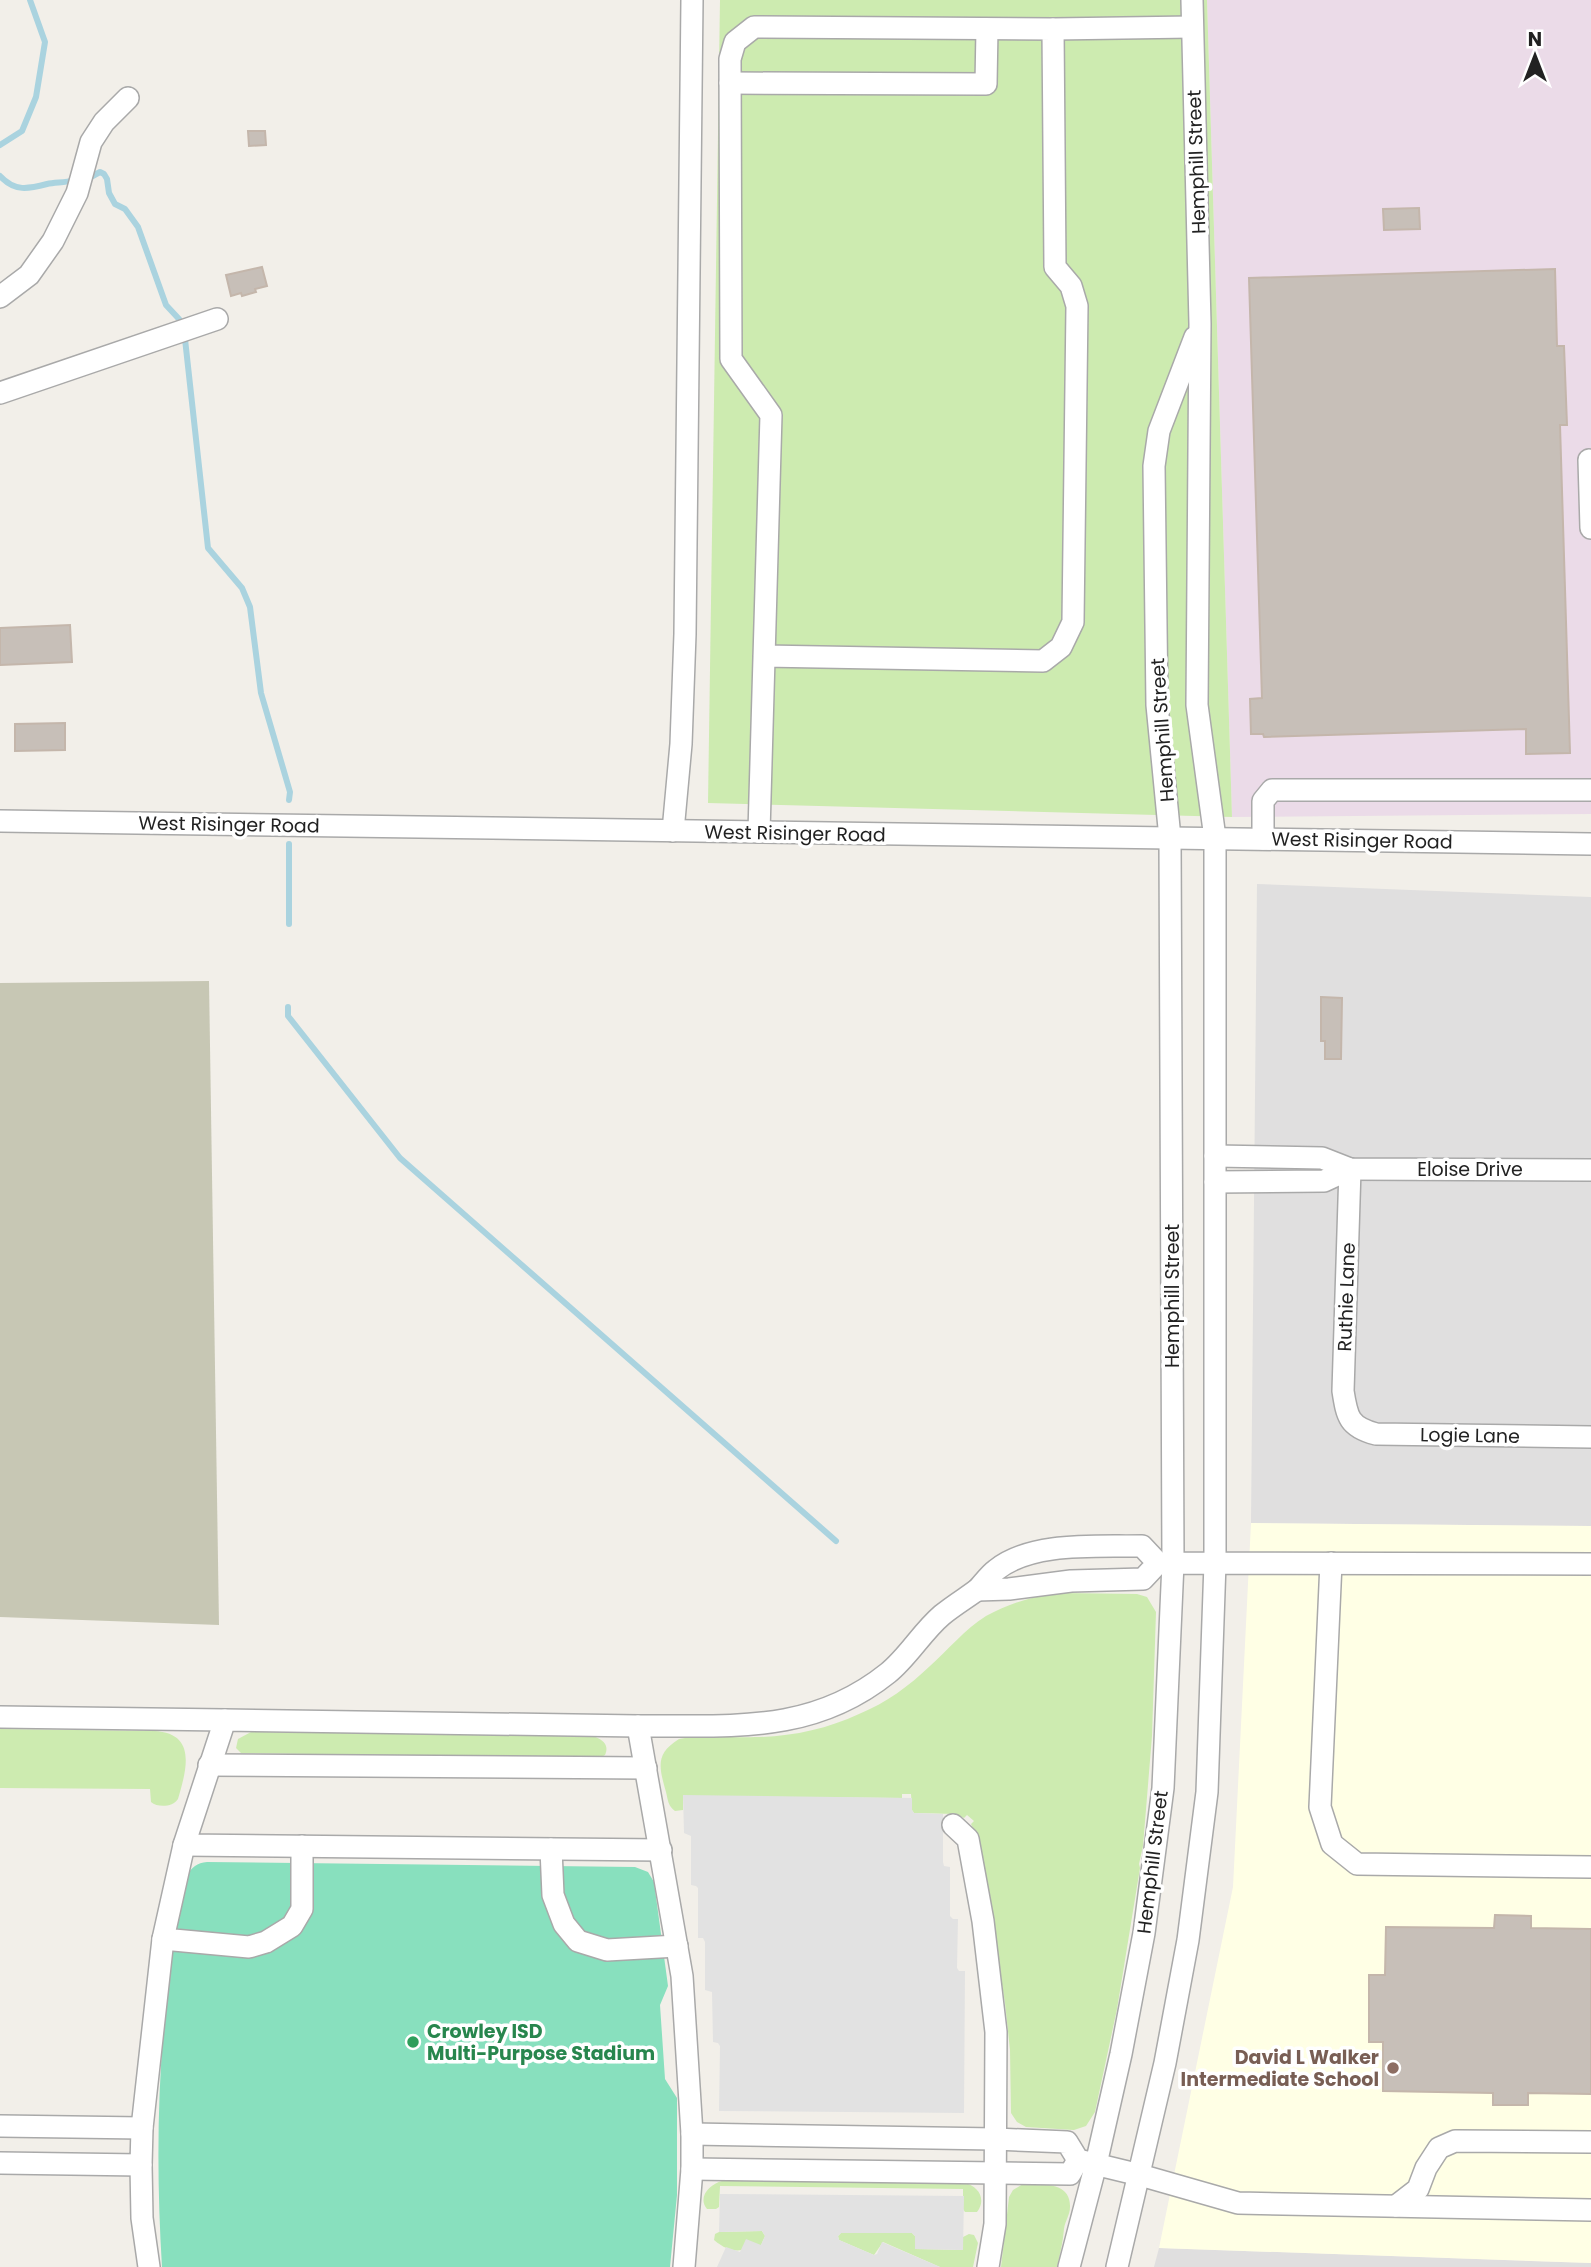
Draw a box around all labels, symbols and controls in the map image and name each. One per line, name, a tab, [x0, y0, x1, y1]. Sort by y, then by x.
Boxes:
north arrow	[1500, 21, 1570, 91]
text: N	[1528, 26, 1542, 53]
street label: Hemphill Street	[1180, 89, 1213, 235]
street label: Hemphill Street	[1144, 657, 1181, 803]
street label: West Risinger Road	[138, 809, 320, 840]
street label: West Risinger Road	[704, 818, 886, 849]
street label: West Risinger Road	[1271, 825, 1453, 856]
street label: Eloise Drive	[1417, 1156, 1523, 1183]
street label: Hemphill Street	[1159, 1224, 1186, 1368]
street label: Ruthie Lane	[1331, 1242, 1362, 1352]
street label: Logie Lane	[1420, 1421, 1520, 1450]
street label: Hemphill Street	[1130, 1789, 1175, 1935]
place label: Crowley ISD Multi-Purpose Stadium	[427, 2018, 655, 2067]
marker: Crowley ISD Multi-Purpose Stadium	[405, 2034, 421, 2050]
place label: David L Walker Intermediate School	[1181, 2044, 1379, 2093]
marker: David L Walker Intermediate School	[1385, 2060, 1401, 2076]

